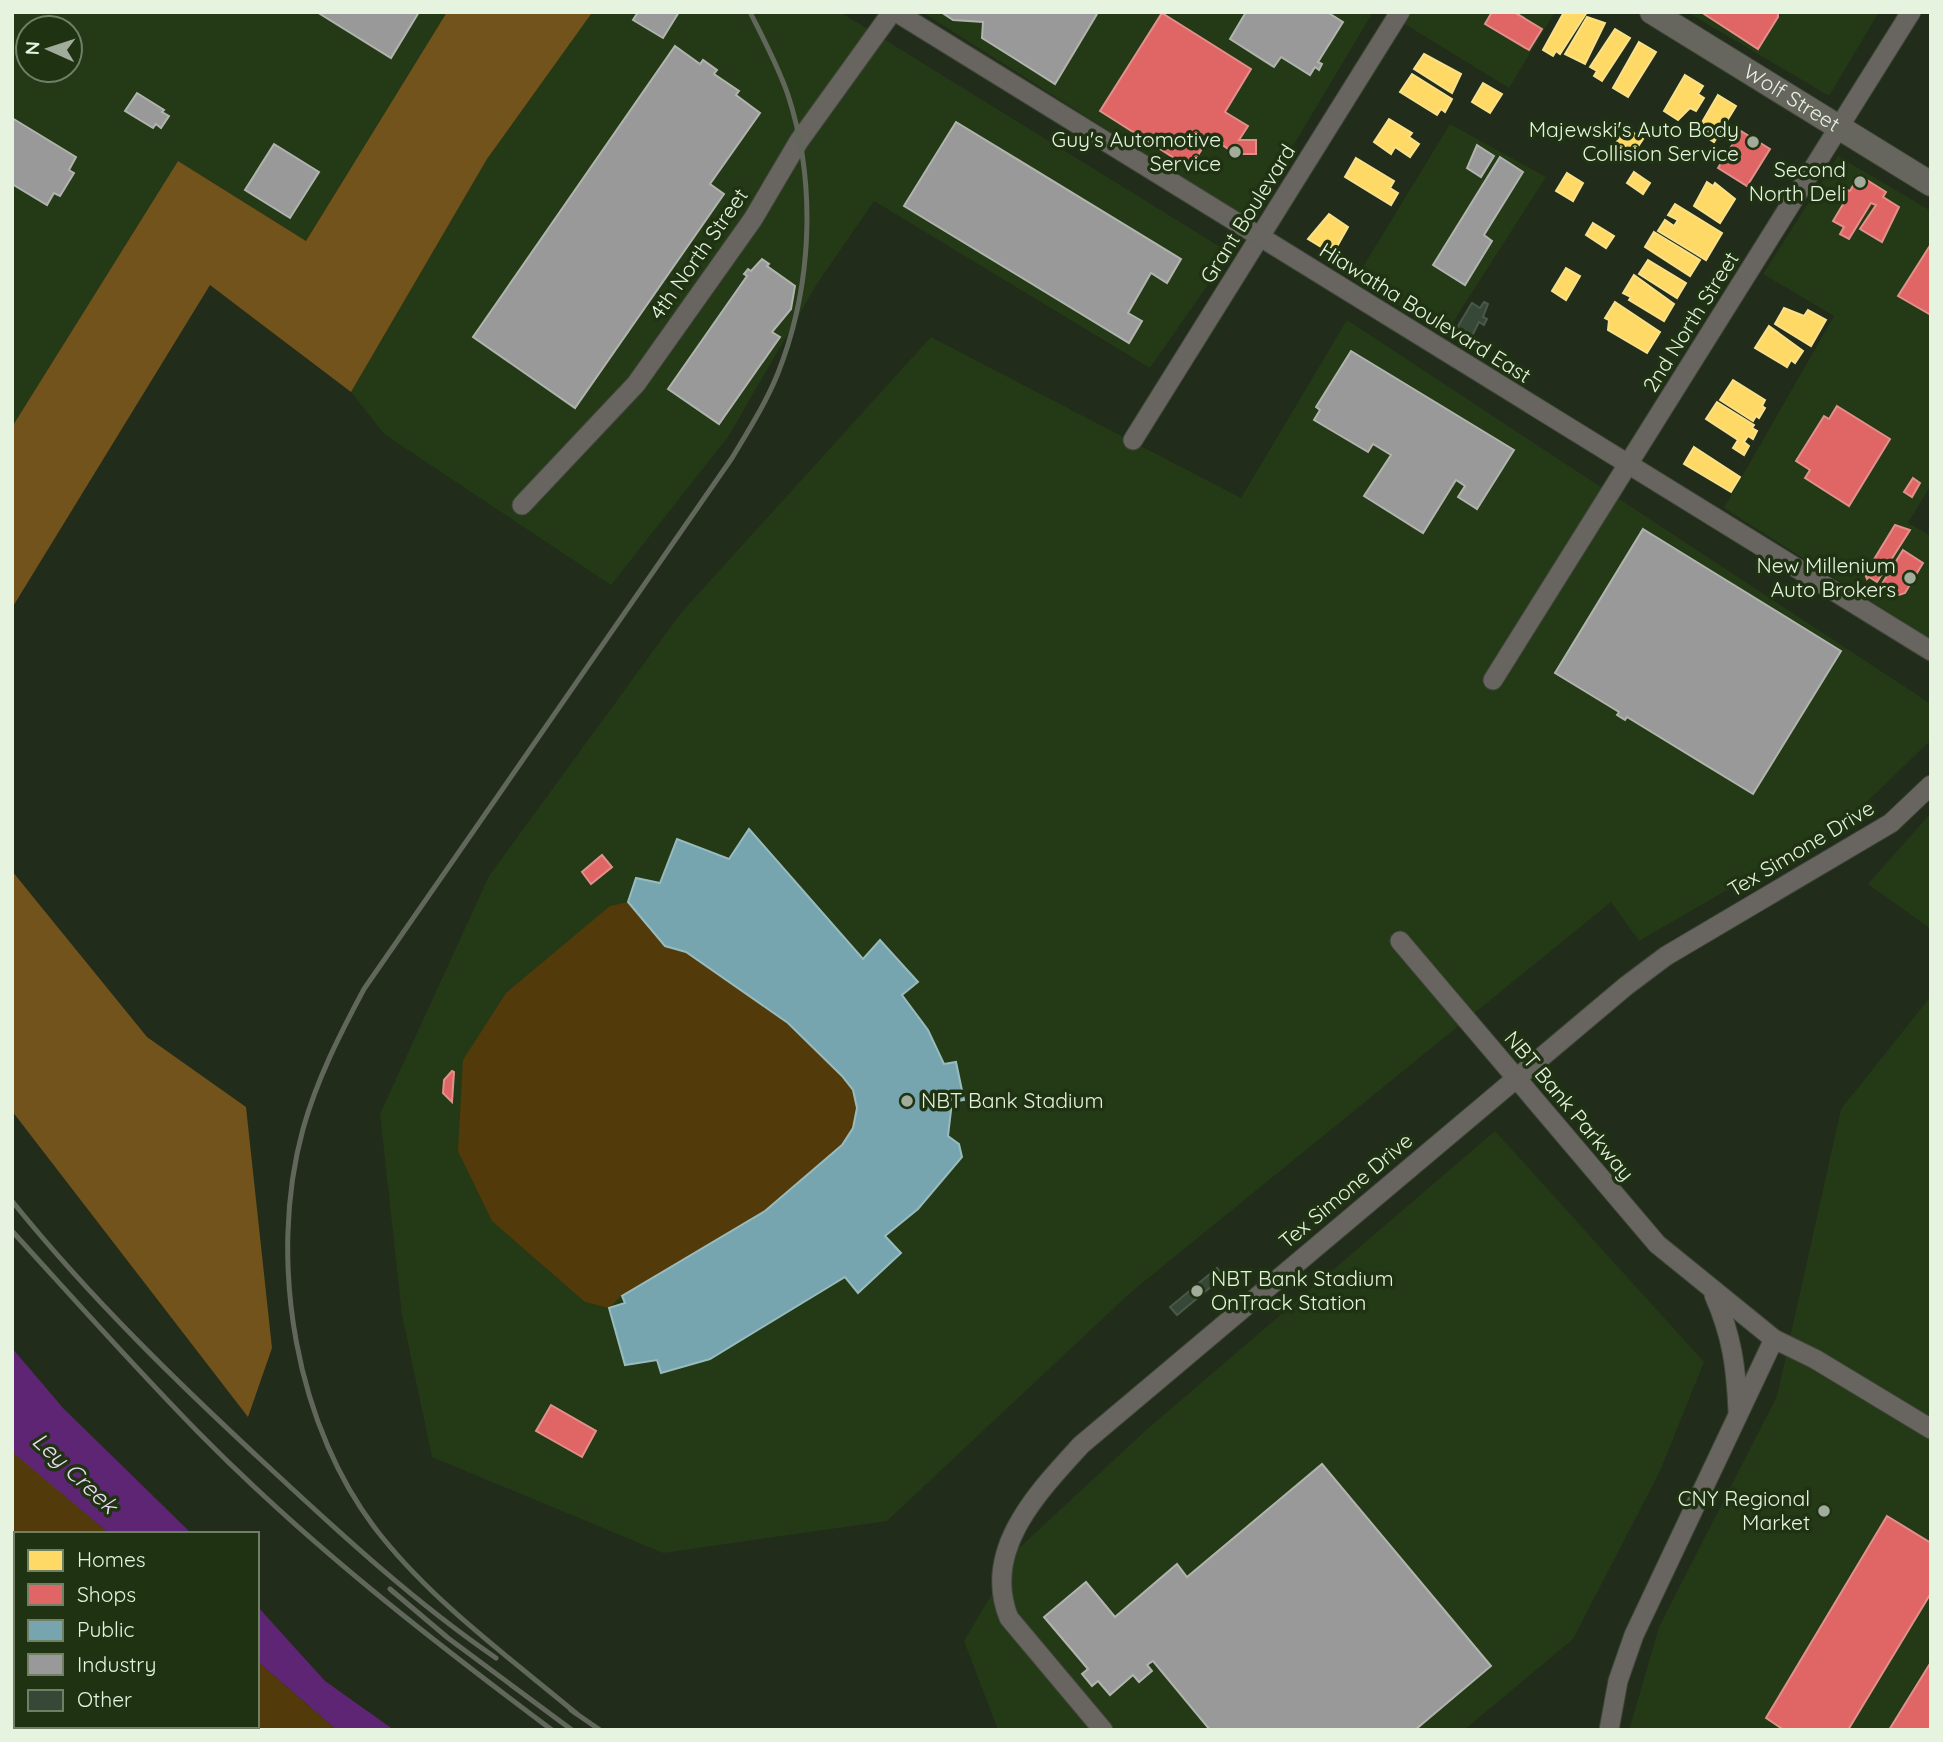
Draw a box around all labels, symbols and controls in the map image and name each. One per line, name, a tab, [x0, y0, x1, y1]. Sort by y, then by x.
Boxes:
north arrow	[14, 14, 84, 84]
text: N	[20, 41, 44, 56]
street label: Wolf Street	[1739, 58, 1845, 137]
place label: Majewski's Auto Body Collision Service	[1529, 116, 1739, 166]
place label: Guy's Automotive Service	[1052, 126, 1221, 176]
marker: Majewski's Auto Body Collision Service	[1745, 134, 1761, 150]
street label: Grant Boulevard	[1194, 139, 1300, 288]
marker: Guy's Automotive Service	[1227, 144, 1243, 160]
place label: Second North Deli	[1749, 156, 1846, 206]
marker: Second North Deli	[1852, 174, 1868, 190]
street label: 4th North Street	[643, 183, 753, 324]
street label: Hiawatha Boulevard East	[1315, 236, 1536, 388]
street label: 2nd North Street	[1637, 247, 1744, 396]
place label: New Millenium Auto Brokers	[1756, 552, 1896, 602]
marker: New Millenium Auto Brokers	[1902, 570, 1918, 586]
street label: Tex Simone Drive	[1723, 794, 1878, 902]
street label: NBT Bank Parkway	[1500, 1025, 1640, 1186]
place label: NBT Bank Stadium	[921, 1087, 1104, 1113]
marker: NBT Bank Stadium	[899, 1093, 915, 1109]
street label: Tex Simone Drive	[1273, 1127, 1417, 1254]
place label: NBT Bank Stadium OnTrack Station	[1211, 1265, 1394, 1315]
marker: NBT Bank Stadium OnTrack Station	[1189, 1283, 1205, 1299]
water label: Ley Creek	[27, 1426, 125, 1521]
place label: CNY Regional Market	[1678, 1485, 1810, 1535]
marker: CNY Regional Market	[1816, 1503, 1832, 1519]
legend	[14, 1532, 259, 1728]
text: Homes	[77, 1546, 146, 1572]
text: Shops	[77, 1581, 136, 1607]
text: Public	[77, 1616, 134, 1642]
text: Industry	[77, 1651, 156, 1677]
text: Other	[77, 1686, 132, 1712]

